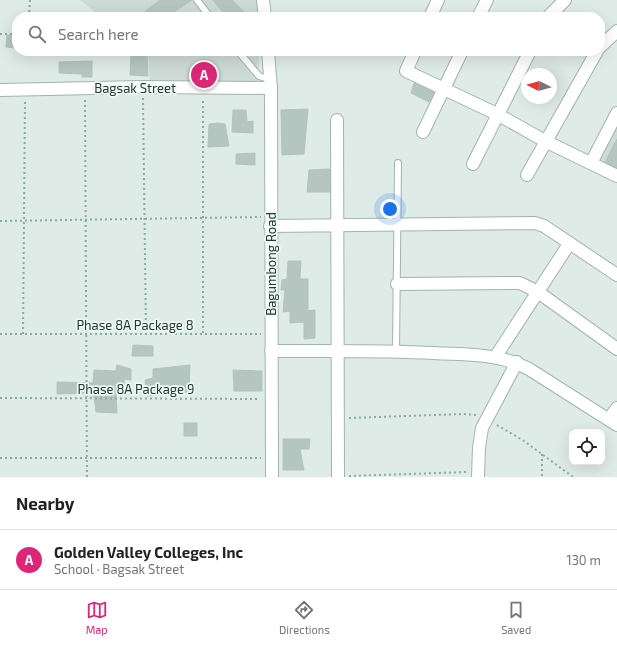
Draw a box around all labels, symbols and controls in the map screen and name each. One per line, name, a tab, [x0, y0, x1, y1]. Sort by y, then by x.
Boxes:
search box	[12, 12, 605, 56]
icon: search	[26, 23, 48, 45]
text: Search here	[58, 25, 139, 43]
pin: A	[191, 60, 217, 90]
north arrow	[521, 68, 557, 104]
street label: Bagsak Street	[94, 80, 176, 96]
your location	[380, 199, 400, 219]
street label: Bagumbong Road	[263, 212, 279, 316]
street label: Phase 8A Package 8	[76, 317, 194, 333]
street label: Phase 8A Package 9	[78, 381, 194, 397]
map controls	[569, 429, 605, 465]
button: locate	[569, 429, 605, 465]
text: Nearby	[16, 493, 74, 513]
text: Golden Valley Colleges, Inc	[54, 543, 243, 561]
text: A	[25, 552, 33, 568]
text: 130 m	[566, 552, 601, 568]
text: School · Bagsak Street	[54, 561, 184, 577]
tab: Map	[86, 599, 108, 636]
tab: Directions	[279, 599, 330, 636]
tab: Saved	[501, 599, 531, 636]

